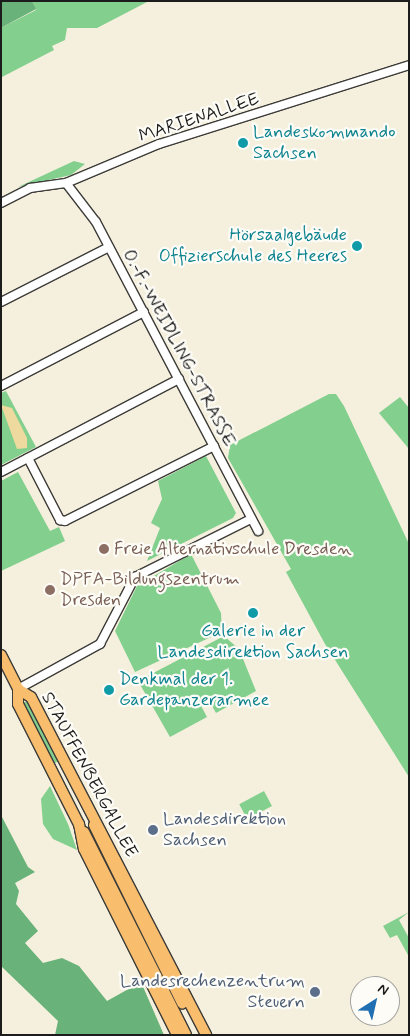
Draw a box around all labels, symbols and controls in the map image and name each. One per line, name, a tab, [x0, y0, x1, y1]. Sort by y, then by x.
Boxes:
street label: MARIENALLEE	[136, 88, 262, 148]
place label: Landeskommando Sachsen	[253, 122, 395, 164]
marker: Landeskommando Sachsen	[237, 137, 249, 149]
place label: Hörsaalgebäude Offizierschule des Heeres	[158, 225, 347, 268]
marker: Hörsaalgebäude Offizierschule des Heeres	[351, 240, 363, 252]
street label: O.-F.-WEIDLING-STRASSE	[118, 246, 240, 450]
place label: Freie Alternativschule Dresden	[114, 538, 347, 560]
marker: Freie Alternativschule Dresden	[98, 543, 110, 555]
place label: DPFA-Bildungszentrum Dresden	[60, 569, 240, 612]
marker: DPFA-Bildungszentrum Dresden	[44, 584, 56, 596]
marker: Galerie in der Landesdirektion Sachsen	[247, 607, 259, 619]
place label: Galerie in der Landesdirektion Sachsen	[157, 621, 349, 664]
place label: Denkmal der 1. Gardepanzerarmee	[119, 669, 269, 712]
marker: Denkmal der 1. Gardepanzerarmee	[103, 684, 115, 696]
street label: STAUFFENBERGALLEE	[36, 689, 142, 861]
place label: Landesdirektion Sachsen	[163, 809, 286, 852]
marker: Landesdirektion Sachsen	[147, 824, 159, 836]
place label: Landesrechenzentrum Steuern	[120, 971, 305, 1014]
north arrow	[350, 976, 400, 1026]
text: N	[374, 979, 392, 1000]
marker: Landesrechenzentrum Steuern	[309, 986, 321, 998]

